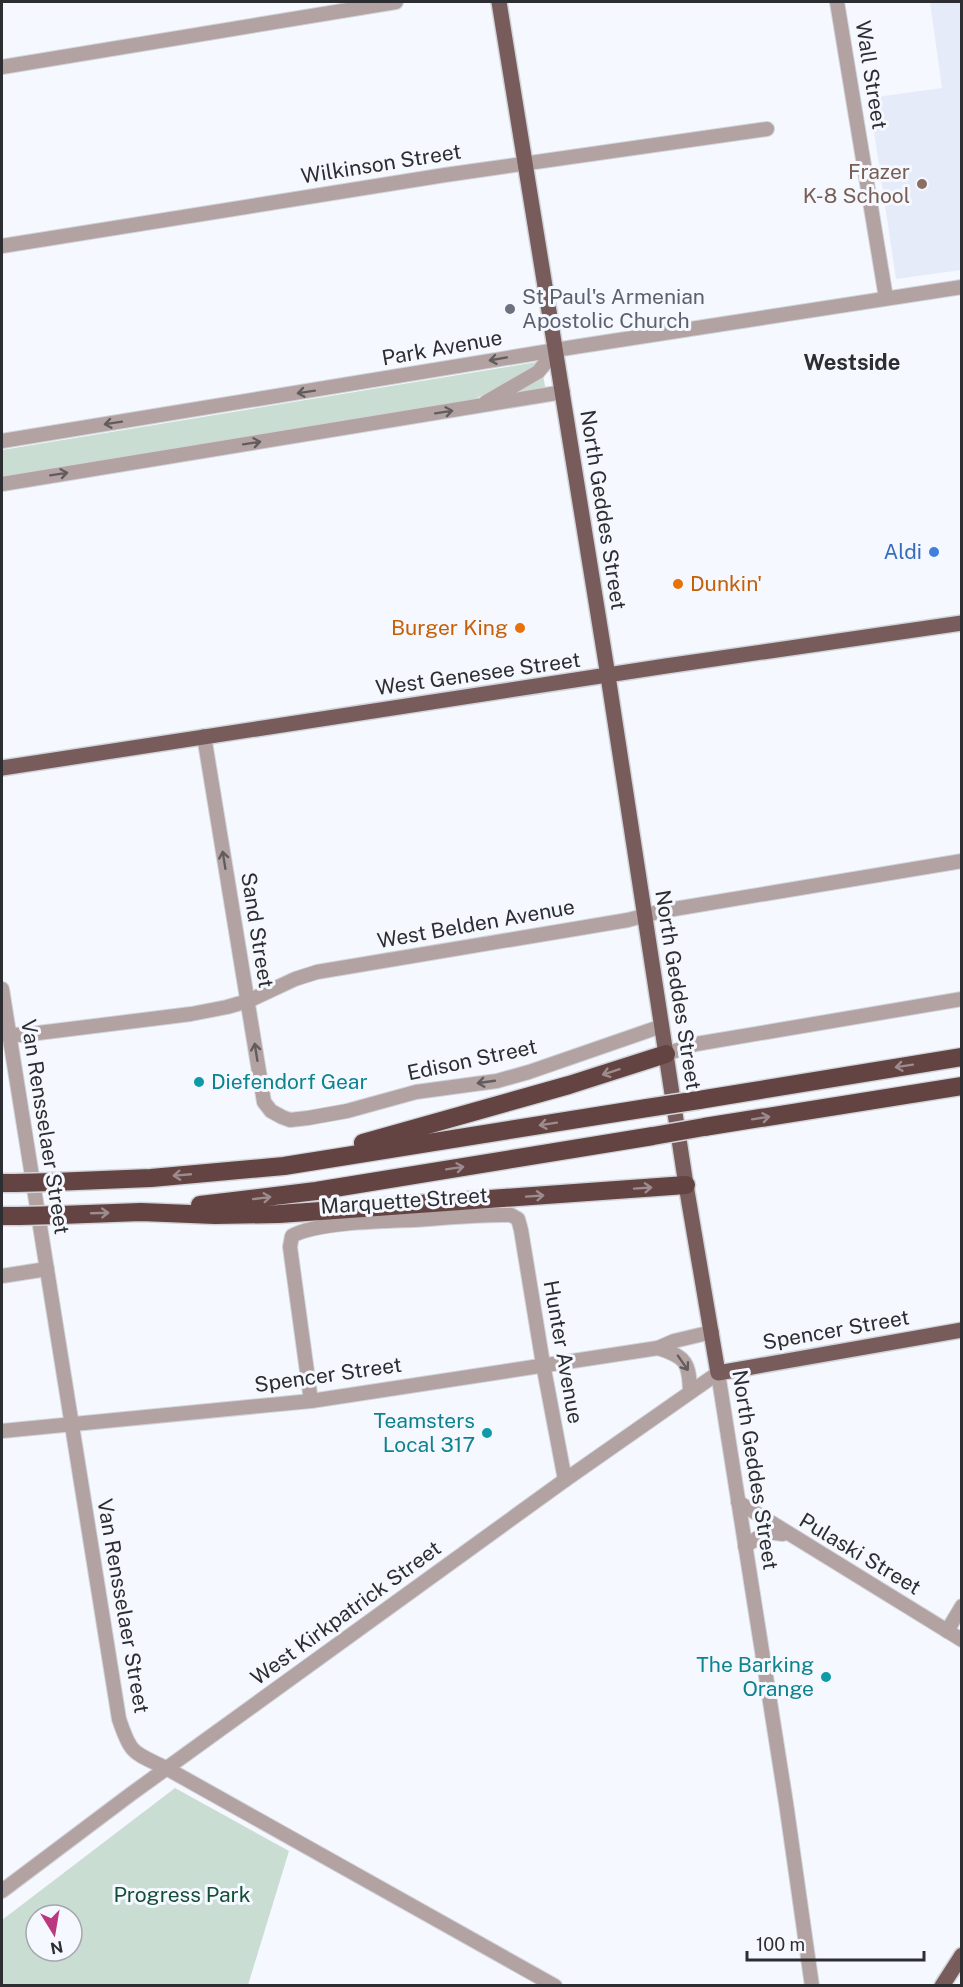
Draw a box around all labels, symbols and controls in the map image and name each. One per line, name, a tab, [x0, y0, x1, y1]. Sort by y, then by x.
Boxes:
street label: Wall Street	[851, 19, 892, 131]
street label: Wilkinson Street	[299, 139, 463, 189]
place label: Frazer K-8 School	[803, 159, 910, 208]
marker: Frazer K-8 School	[915, 177, 929, 191]
place label: St Paul's Armenian Apostolic Church	[522, 284, 705, 333]
marker: St Paul's Armenian Apostolic Church	[503, 302, 517, 316]
street label: Park Avenue	[380, 325, 504, 370]
district label: Westside	[804, 349, 900, 375]
one-way arrow	[489, 354, 508, 365]
one-way arrow	[296, 386, 316, 397]
one-way arrow	[434, 406, 454, 417]
street label: North Geddes Street	[575, 408, 632, 612]
one-way arrow	[104, 418, 123, 429]
one-way arrow	[241, 438, 261, 449]
one-way arrow	[49, 469, 69, 480]
place label: Aldi	[883, 539, 922, 564]
marker: Aldi	[927, 545, 941, 559]
place label: Dunkin'	[690, 571, 762, 596]
marker: Dunkin'	[671, 577, 685, 591]
place label: Burger King	[391, 615, 508, 640]
marker: Burger King	[513, 621, 527, 635]
street label: West Genesee Street	[374, 647, 582, 700]
one-way arrow	[218, 850, 229, 870]
street label: Sand Street	[236, 870, 279, 990]
street label: North Geddes Street	[650, 888, 707, 1092]
street label: West Belden Avenue	[375, 894, 577, 953]
street label: Van Rensselaer Street	[16, 1018, 75, 1236]
street label: Edison Street	[405, 1034, 539, 1085]
one-way arrow	[250, 1043, 261, 1062]
one-way arrow	[894, 1061, 914, 1072]
one-way arrow	[602, 1067, 621, 1078]
place label: Diefendorf Gear	[211, 1069, 368, 1094]
marker: Diefendorf Gear	[192, 1075, 206, 1089]
one-way arrow	[477, 1077, 497, 1088]
one-way arrow	[751, 1112, 771, 1123]
one-way arrow	[539, 1119, 558, 1130]
one-way arrow	[444, 1162, 464, 1173]
one-way arrow	[173, 1170, 193, 1181]
street label: Marquette Street	[320, 1182, 488, 1219]
one-way arrow	[632, 1183, 652, 1194]
one-way arrow	[524, 1190, 544, 1201]
one-way arrow	[251, 1192, 271, 1203]
one-way arrow	[90, 1208, 110, 1219]
street label: Hunter Avenue	[539, 1278, 588, 1426]
street label: Spencer Street	[761, 1304, 911, 1355]
street label: Spencer Street	[253, 1352, 403, 1397]
one-way arrow	[677, 1354, 689, 1370]
street label: North Geddes Street	[727, 1368, 784, 1572]
place label: Teamsters Local 317	[374, 1408, 475, 1457]
marker: Teamsters Local 317	[480, 1426, 494, 1440]
street label: Van Rensselaer Street	[92, 1497, 155, 1715]
street label: Pulaski Street	[795, 1507, 926, 1600]
street label: West Kirkpatrick Street	[246, 1535, 446, 1690]
place label: The Barking Orange	[696, 1652, 814, 1701]
marker: The Barking Orange	[819, 1670, 833, 1684]
park label: Progress Park	[113, 1882, 251, 1907]
north arrow	[24, 1903, 84, 1963]
scale bar	[747, 1924, 924, 1962]
text: 100 m	[756, 1934, 805, 1955]
text: N	[49, 1937, 65, 1958]

